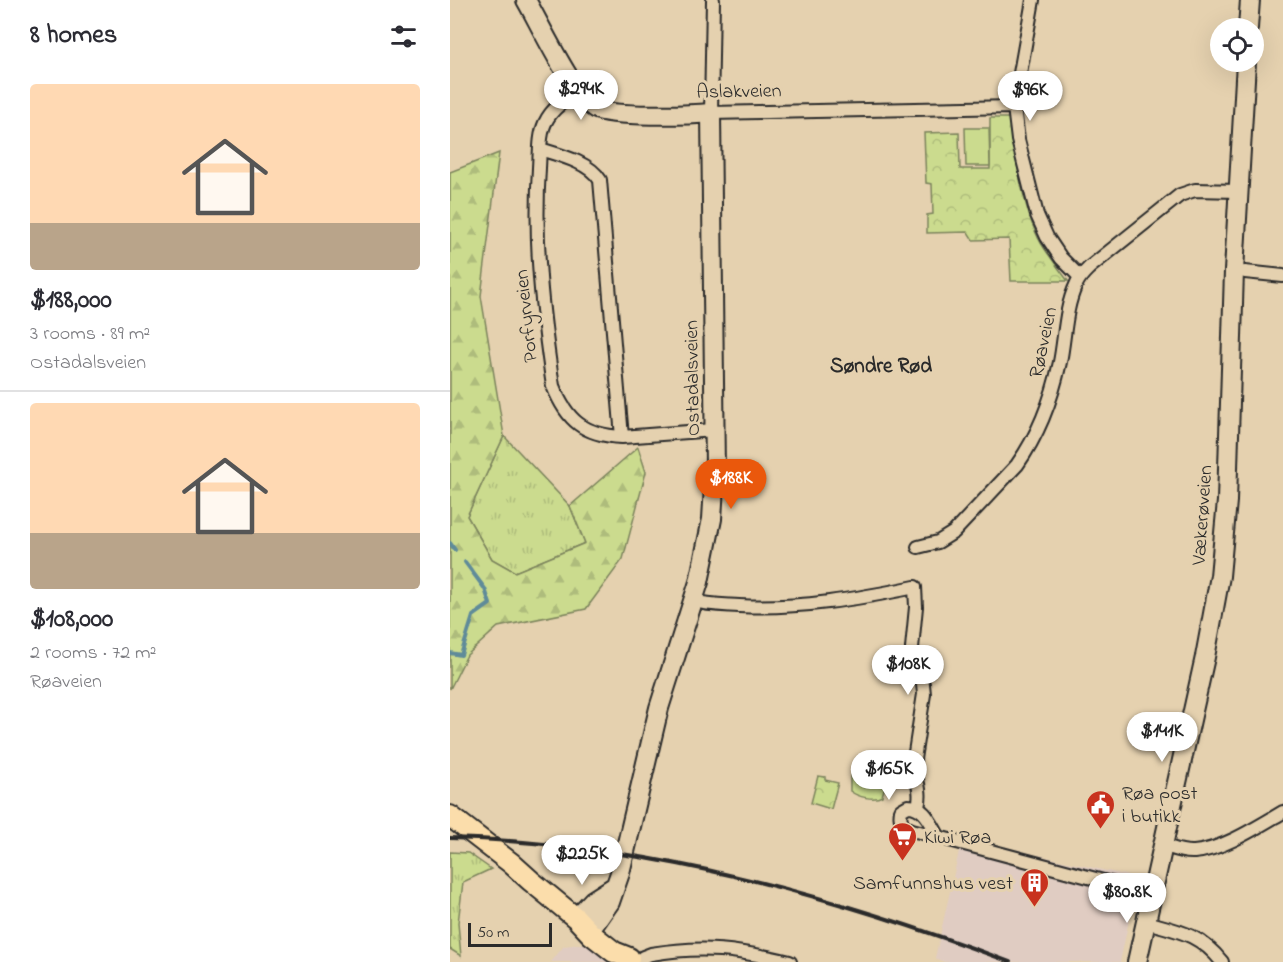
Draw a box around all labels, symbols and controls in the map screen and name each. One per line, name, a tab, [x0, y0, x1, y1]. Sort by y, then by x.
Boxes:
text: 8 homes	[30, 17, 117, 55]
map controls	[1210, 18, 1264, 72]
button: locate	[1210, 18, 1264, 72]
icon: filters	[387, 20, 420, 53]
pin: $294K	[539, 70, 623, 121]
pin: $96K	[994, 71, 1066, 122]
text: $294K	[558, 75, 604, 104]
text: $96K	[1012, 76, 1048, 105]
street label: Aslakveien	[696, 77, 782, 108]
icon: home	[171, 123, 279, 231]
street label: Porfyrveien	[508, 268, 547, 364]
text: $188,000	[30, 282, 112, 320]
street label: Røaveien	[1023, 304, 1066, 381]
text: 3 rooms · 89 m²	[30, 320, 150, 349]
street label: Ostadalsveien	[678, 320, 709, 436]
text: Ostadalsveien	[30, 349, 146, 378]
district label: Søndre Rød	[830, 352, 932, 382]
icon: home	[171, 442, 279, 550]
pin: $188K	[689, 459, 773, 510]
text: $188K	[709, 464, 753, 493]
street label: Vækerøveien	[1185, 464, 1221, 567]
text: $108,000	[30, 601, 113, 639]
text: 2 rooms · 72 m²	[30, 639, 157, 668]
pin: $108K	[866, 645, 950, 696]
text: $108K	[886, 650, 930, 679]
text: Røaveien	[30, 668, 102, 697]
pin: $141K	[1120, 712, 1204, 763]
text: $141K	[1141, 717, 1183, 746]
pin: $165K	[847, 750, 931, 801]
text: $165K	[865, 755, 913, 784]
place label: Røa post i butikk	[1122, 780, 1198, 832]
public building icon: Røa post i butikk	[1085, 788, 1117, 830]
supermarket icon: Kiwi Røa	[887, 820, 919, 862]
place label: Kiwi Røa	[924, 824, 991, 853]
pin: $225K	[540, 835, 624, 886]
text: $225K	[555, 840, 609, 869]
building icon: Samfunnshus vest	[1018, 866, 1050, 908]
place label: Samfunnshus vest	[853, 870, 1013, 899]
pin: $80.8K	[1078, 873, 1176, 924]
text: $80.8K	[1102, 878, 1152, 907]
scale bar	[468, 920, 552, 948]
text: 50 m	[477, 921, 509, 945]

